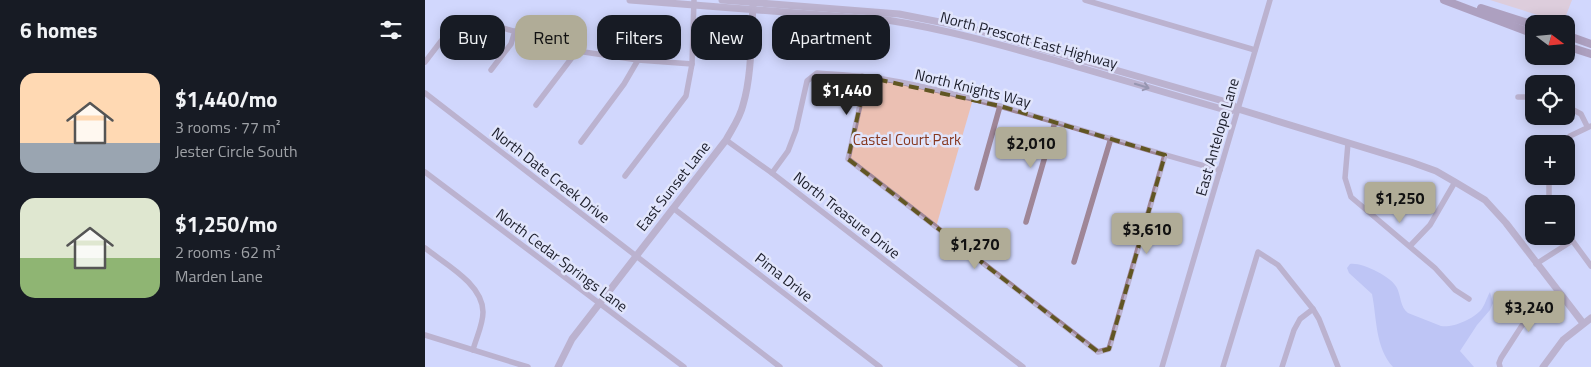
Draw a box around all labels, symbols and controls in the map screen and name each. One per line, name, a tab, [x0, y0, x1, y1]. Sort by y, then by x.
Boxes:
street label: North Prescott East Highway	[938, 5, 1120, 75]
text: 6 homes	[20, 14, 97, 46]
chip: Buy	[440, 15, 505, 60]
chip: Rent	[515, 15, 587, 60]
chip: Filters	[597, 15, 681, 60]
chip: New	[691, 15, 762, 60]
chip: Apartment	[772, 15, 890, 60]
north arrow	[1525, 15, 1575, 65]
map controls	[1525, 15, 1575, 245]
icon: filters	[377, 16, 405, 44]
street label: North Knights Way	[913, 62, 1033, 114]
pin: $1,440	[806, 74, 888, 116]
street label: East Antelope Lane	[1189, 75, 1245, 199]
button: locate	[1525, 75, 1575, 125]
text: $1,440	[822, 78, 872, 102]
one-way arrow	[1133, 81, 1149, 91]
text: $1,440/mo	[175, 83, 277, 115]
icon: home	[60, 93, 120, 153]
text: 3 rooms · 77 m²	[175, 115, 280, 139]
street label: North Date Creek Drive	[487, 121, 615, 229]
pin: $2,010	[990, 126, 1072, 169]
park label: Castel Court Park	[853, 128, 961, 151]
text: $2,010	[1006, 131, 1056, 155]
button: +	[1525, 135, 1575, 185]
street label: East Sunset Lane	[630, 136, 716, 236]
text: Jester Circle South	[175, 139, 298, 163]
street label: North Treasure Drive	[789, 166, 905, 264]
pin: $1,250	[1359, 182, 1441, 224]
text: $1,250	[1375, 186, 1425, 210]
button: −	[1525, 195, 1575, 245]
street label: North Cedar Springs Lane	[491, 203, 633, 317]
text: $1,250/mo	[175, 208, 277, 240]
pin: $3,610	[1106, 212, 1188, 255]
text: $3,610	[1122, 217, 1172, 241]
icon: home	[60, 218, 120, 278]
pin: $1,270	[934, 228, 1016, 270]
text: $1,270	[950, 232, 1000, 256]
text: 2 rooms · 62 m²	[175, 240, 280, 264]
street label: Pima Drive	[750, 247, 818, 307]
text: Marden Lane	[175, 264, 263, 288]
pin: $3,240	[1488, 290, 1570, 333]
text: $3,240	[1504, 295, 1554, 319]

